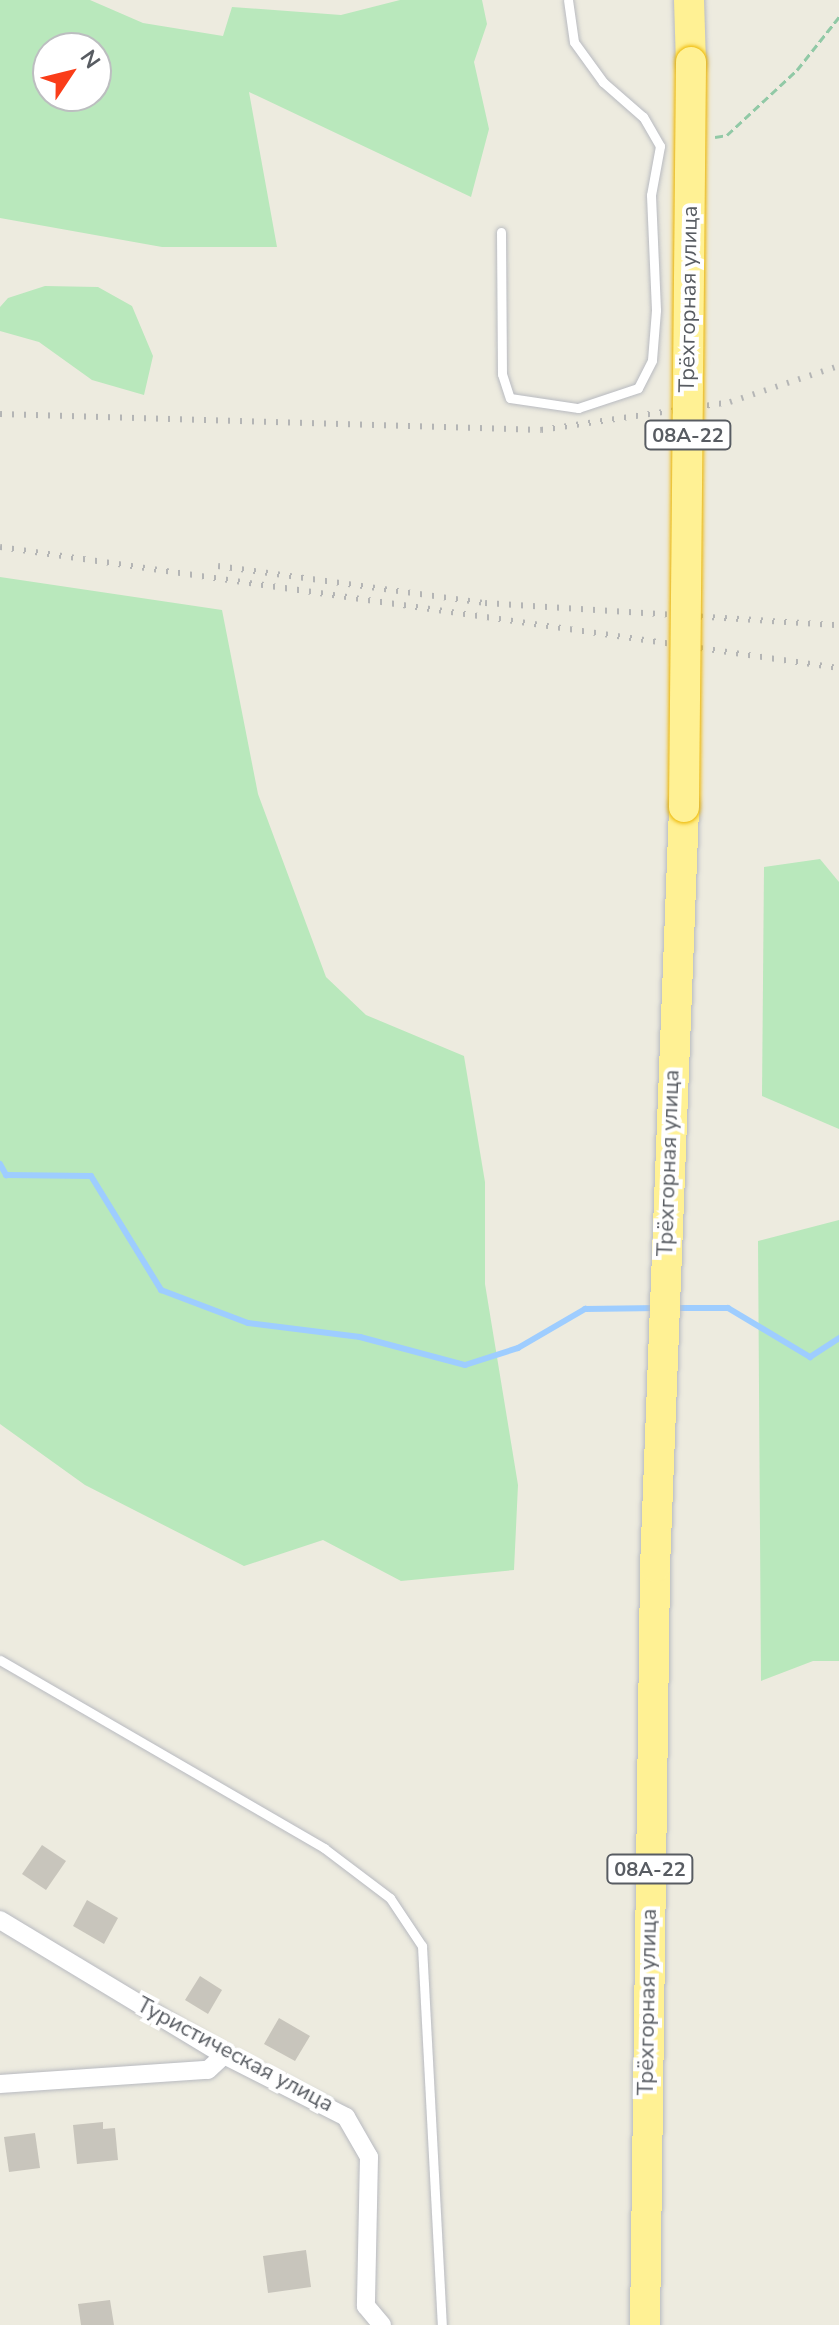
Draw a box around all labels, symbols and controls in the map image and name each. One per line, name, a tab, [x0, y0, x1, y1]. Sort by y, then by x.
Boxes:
north arrow	[32, 32, 112, 112]
text: N	[73, 44, 107, 75]
street label: Трёхгорная улица	[674, 205, 704, 393]
road number: 08А-22	[644, 419, 732, 451]
street label: Трёхгорная улица	[653, 1069, 685, 1257]
road number: 08А-22	[606, 1853, 694, 1885]
street label: Трёхгорная улица	[633, 1908, 663, 2096]
street label: Туристическая улица	[132, 1992, 338, 2118]

